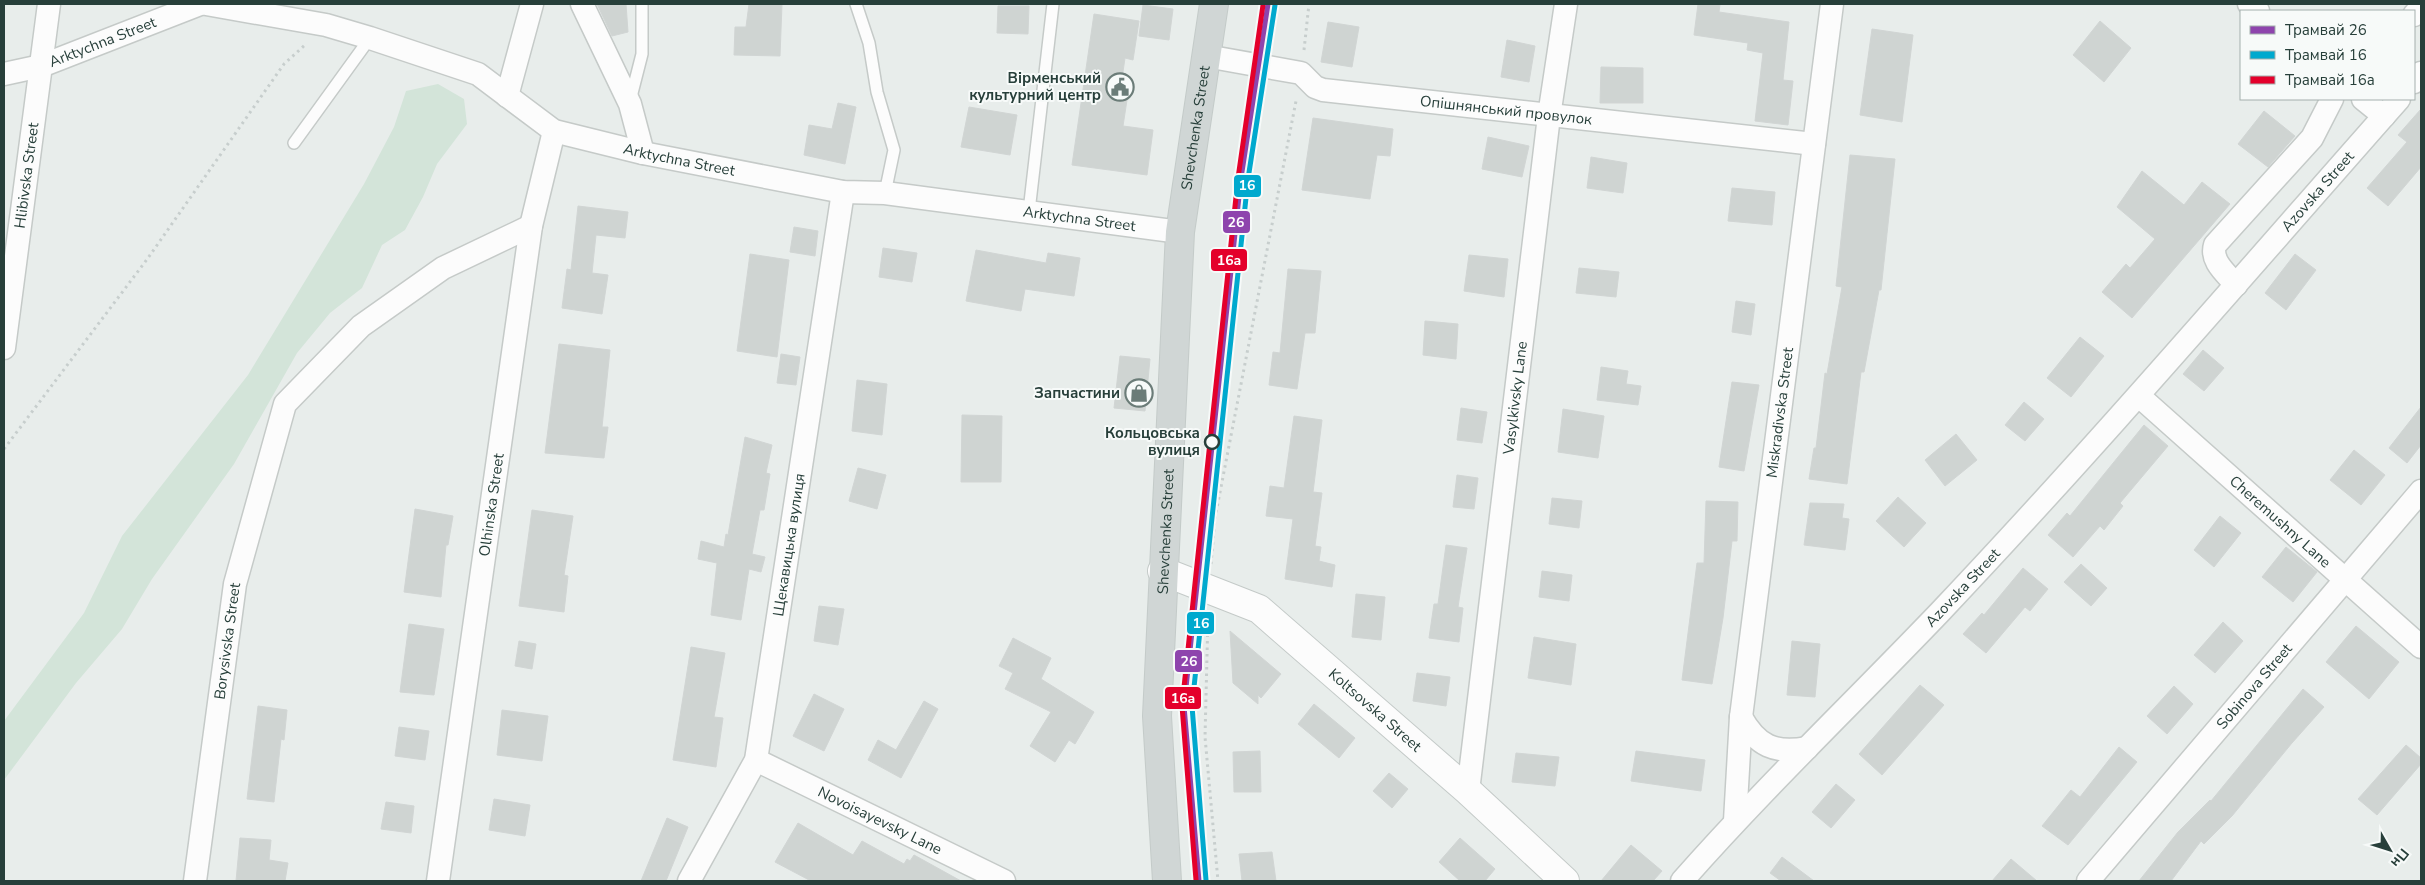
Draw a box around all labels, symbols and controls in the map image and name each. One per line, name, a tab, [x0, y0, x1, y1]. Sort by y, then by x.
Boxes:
legend	[2240, 10, 2415, 100]
street label: Arktychna Street	[46, 12, 160, 72]
text: Трамвай 26	[2285, 20, 2367, 40]
text: Трамвай 16	[2285, 45, 2367, 65]
street label: Shevchenka Street	[1176, 64, 1215, 192]
place label: Вірменський культурний центр	[969, 68, 1101, 105]
text: Трамвай 16a	[2285, 70, 2375, 90]
public building icon: Вірменський культурний центр	[1105, 72, 1135, 102]
street label: Опішнянський провулок	[1419, 91, 1593, 130]
street label: Hlibivska Street	[10, 121, 43, 230]
street label: Arktychna Street	[621, 139, 737, 181]
street label: Azovska Street	[2277, 146, 2359, 236]
line badge: 16	[1233, 174, 1262, 198]
text: 16	[1239, 176, 1255, 195]
street label: Arktychna Street	[1022, 201, 1138, 236]
line badge: 26	[1222, 210, 1251, 234]
text: 26	[1228, 213, 1244, 232]
line badge: 16a	[1210, 248, 1248, 272]
text: 16a	[1217, 251, 1241, 270]
street label: Vasylkivsky Lane	[1498, 340, 1532, 457]
street label: Miskradivska Street	[1762, 345, 1798, 479]
shop icon: Запчастини	[1124, 378, 1154, 408]
place label: Запчастини	[1034, 383, 1120, 403]
place label: Кольцовська вулиця	[1105, 423, 1200, 460]
marker: Кольцовська вулиця	[1204, 434, 1220, 450]
street label: Olhinska Street	[474, 451, 509, 558]
street label: Shevchenka Street	[1153, 468, 1179, 595]
street label: Cheremushny Lane	[2225, 471, 2335, 572]
street label: Щекавицька вулиця	[768, 472, 810, 618]
street label: Azovska Street	[1921, 543, 2005, 631]
street label: Borysivska Street	[210, 581, 245, 701]
line badge: 16	[1186, 611, 1215, 635]
text: 16	[1193, 614, 1209, 633]
street label: Sobinova Street	[2212, 639, 2297, 733]
line badge: 26	[1174, 649, 1203, 673]
text: 26	[1181, 652, 1197, 671]
street label: Koltsovska Street	[1324, 664, 1426, 757]
line badge: 16a	[1164, 686, 1202, 710]
text: 16a	[1171, 689, 1195, 708]
street label: Novoisayevsky Lane	[815, 782, 945, 859]
north arrow	[2365, 825, 2415, 875]
text: Пн	[2386, 844, 2413, 871]

